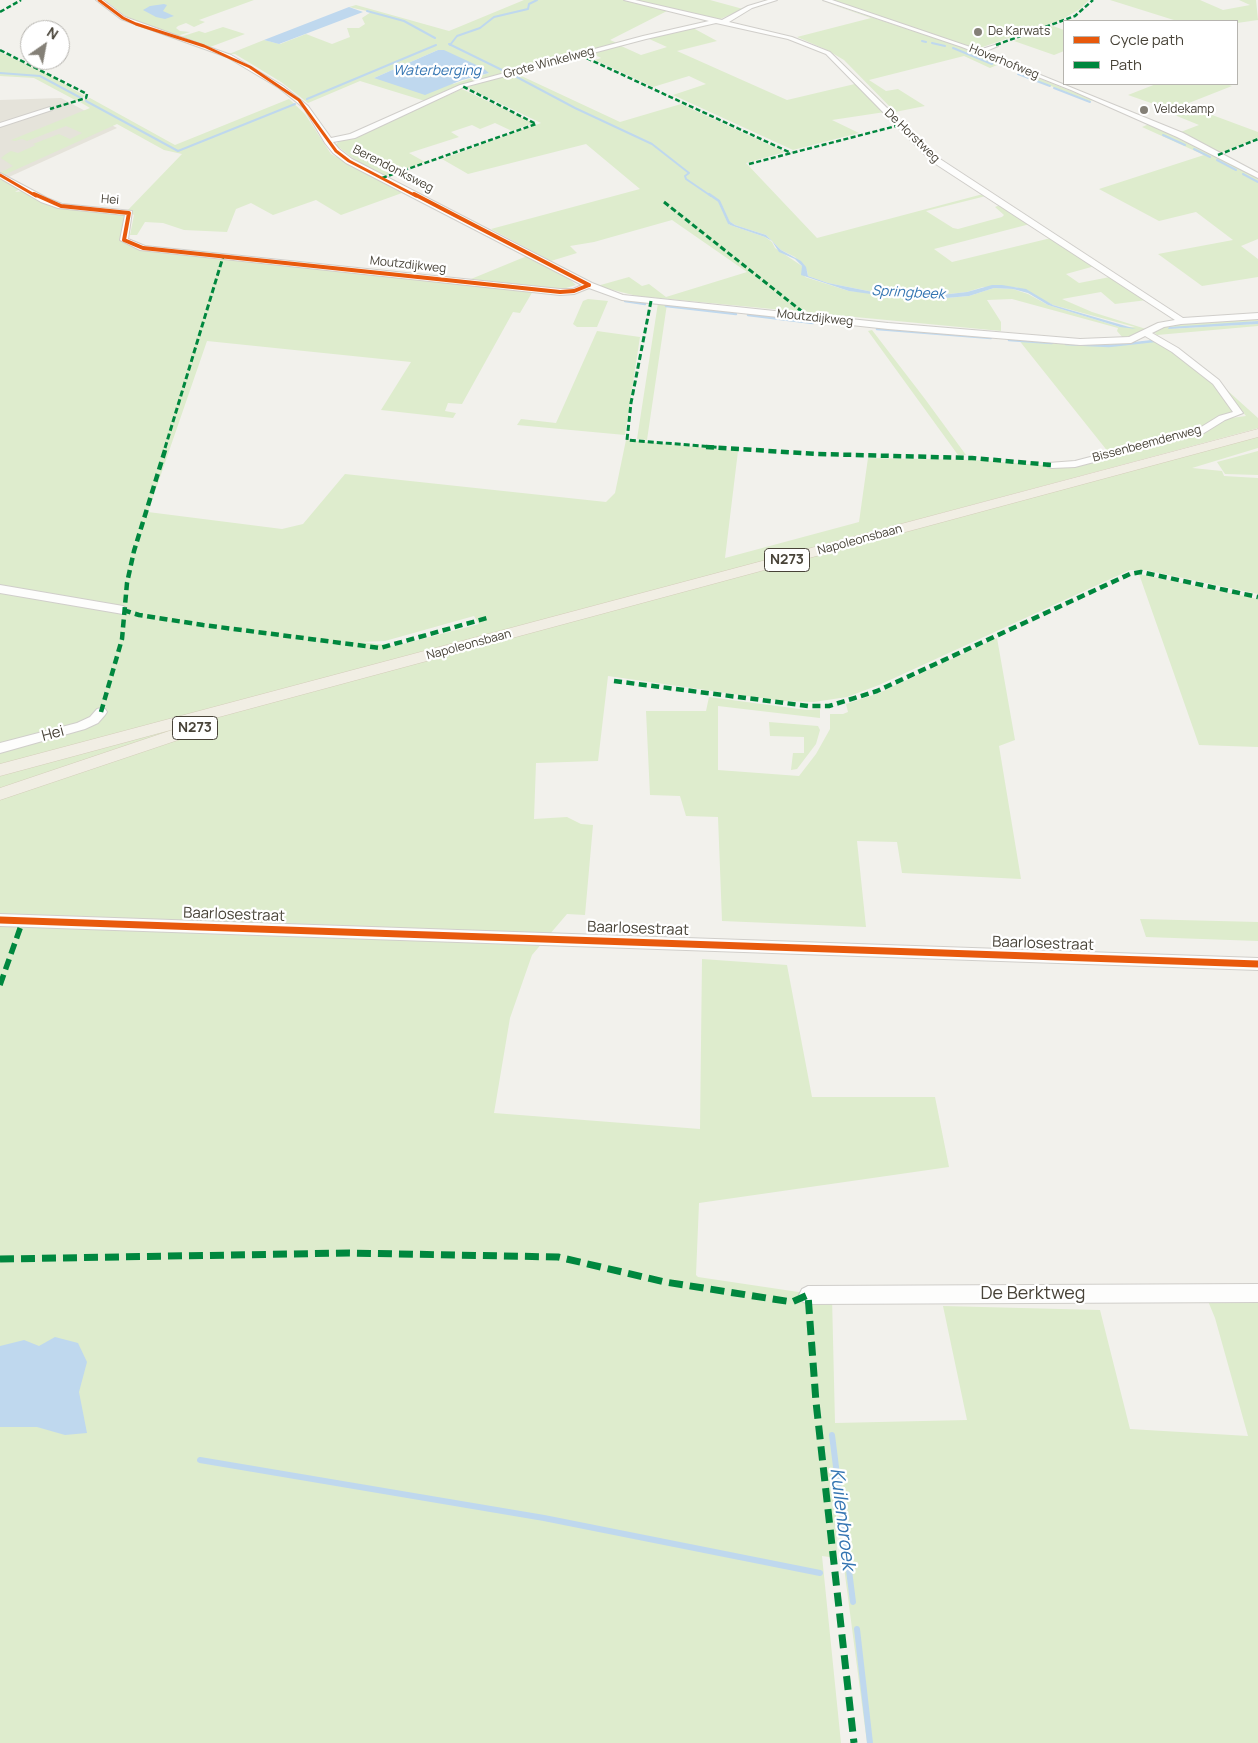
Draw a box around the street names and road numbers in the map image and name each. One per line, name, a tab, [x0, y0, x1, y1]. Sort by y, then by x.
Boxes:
street label: Hoverhofweg	[967, 41, 1041, 83]
street label: Grote Winkelweg	[502, 44, 596, 82]
street label: De Horstweg	[881, 106, 943, 166]
street label: Berendonksweg	[350, 142, 436, 196]
street label: Hei	[101, 192, 119, 208]
street label: Moutzdijkweg	[369, 254, 447, 276]
street label: Moutzdijkweg	[776, 307, 854, 329]
street label: Bissenbeemdenweg	[1091, 423, 1203, 465]
street label: Napoleonsbaan	[816, 522, 904, 558]
road number: N273	[764, 548, 810, 572]
street label: Napoleonsbaan	[425, 627, 513, 663]
road number: N273	[172, 716, 218, 740]
street label: Hei	[40, 722, 66, 746]
street label: Baarlosestraat	[183, 904, 285, 926]
street label: Baarlosestraat	[587, 918, 689, 940]
street label: Baarlosestraat	[992, 933, 1094, 955]
street label: De Berktweg	[980, 1283, 1086, 1305]

